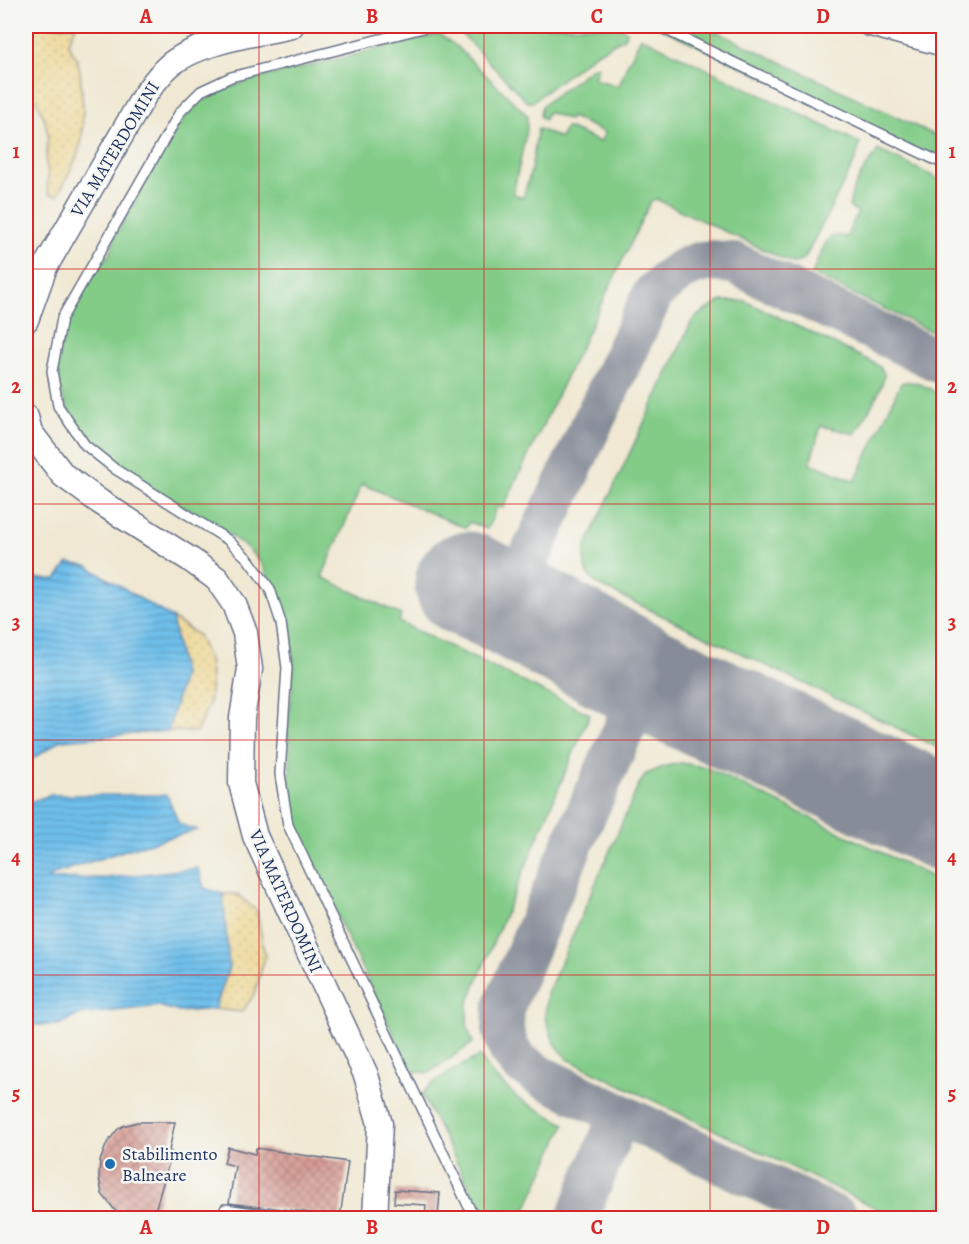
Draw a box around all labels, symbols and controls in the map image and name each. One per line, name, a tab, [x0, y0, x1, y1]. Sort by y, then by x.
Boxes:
text: A	[139, 3, 153, 30]
text: B	[366, 3, 378, 30]
text: C	[591, 3, 603, 30]
text: D	[816, 3, 830, 30]
street label: VIA MATERDOMINI	[64, 77, 165, 222]
text: 1	[12, 138, 20, 165]
text: 1	[948, 138, 956, 165]
text: 2	[11, 373, 21, 400]
text: 2	[947, 373, 957, 400]
text: 3	[12, 609, 20, 636]
text: 3	[948, 609, 956, 636]
street label: VIA MATERDOMINI	[243, 825, 328, 976]
text: 4	[11, 844, 21, 871]
text: 4	[947, 844, 957, 871]
text: 5	[12, 1080, 20, 1107]
text: 5	[948, 1080, 956, 1107]
place label: Stabilimento Balneare	[122, 1142, 217, 1187]
marker: Stabilimento Balneare	[103, 1157, 117, 1171]
text: A	[139, 1214, 153, 1241]
text: B	[366, 1214, 378, 1241]
text: C	[591, 1214, 603, 1241]
text: D	[816, 1214, 830, 1241]

